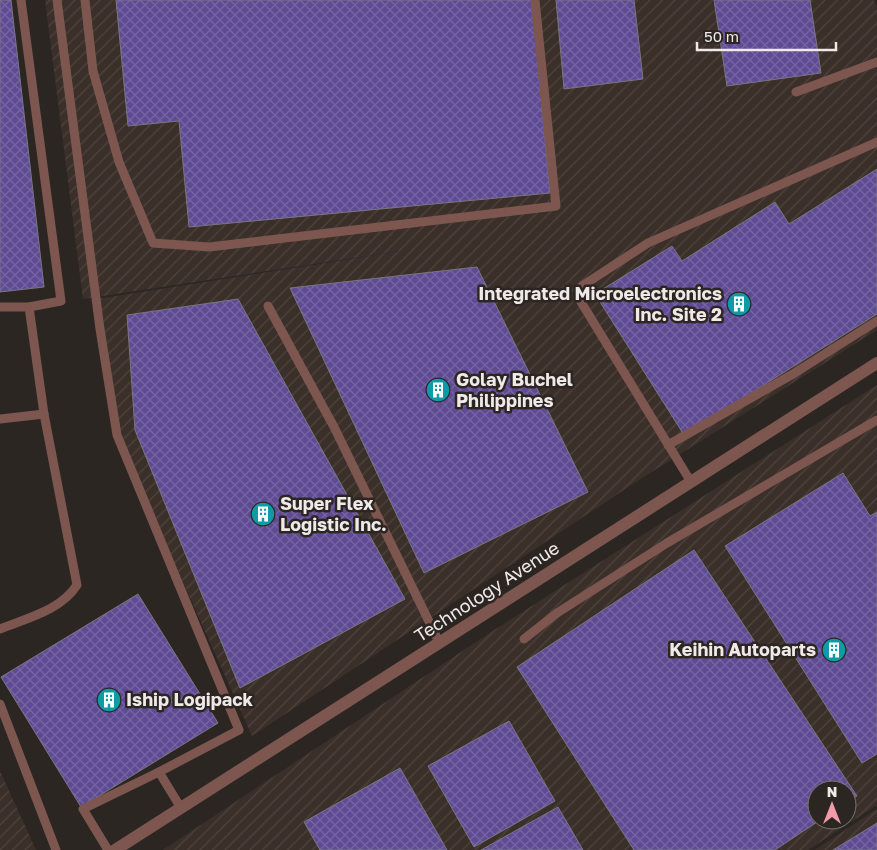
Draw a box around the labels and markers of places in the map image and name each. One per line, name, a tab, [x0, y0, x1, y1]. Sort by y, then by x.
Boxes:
place label: Integrated Microelectronics Inc. Site 2	[478, 282, 722, 325]
building icon: Integrated Microelectronics Inc. Site 2	[726, 291, 752, 317]
place label: Golay Buchel Philippines	[456, 368, 573, 411]
building icon: Golay Buchel Philippines	[425, 377, 451, 403]
place label: Super Flex Logistic Inc.	[280, 492, 387, 535]
building icon: Super Flex Logistic Inc.	[250, 501, 276, 527]
building icon: Keihin Autoparts	[821, 637, 847, 663]
place label: Keihin Autoparts	[669, 638, 816, 660]
building icon: Iship Logipack	[96, 687, 122, 713]
place label: Iship Logipack	[126, 688, 254, 710]

